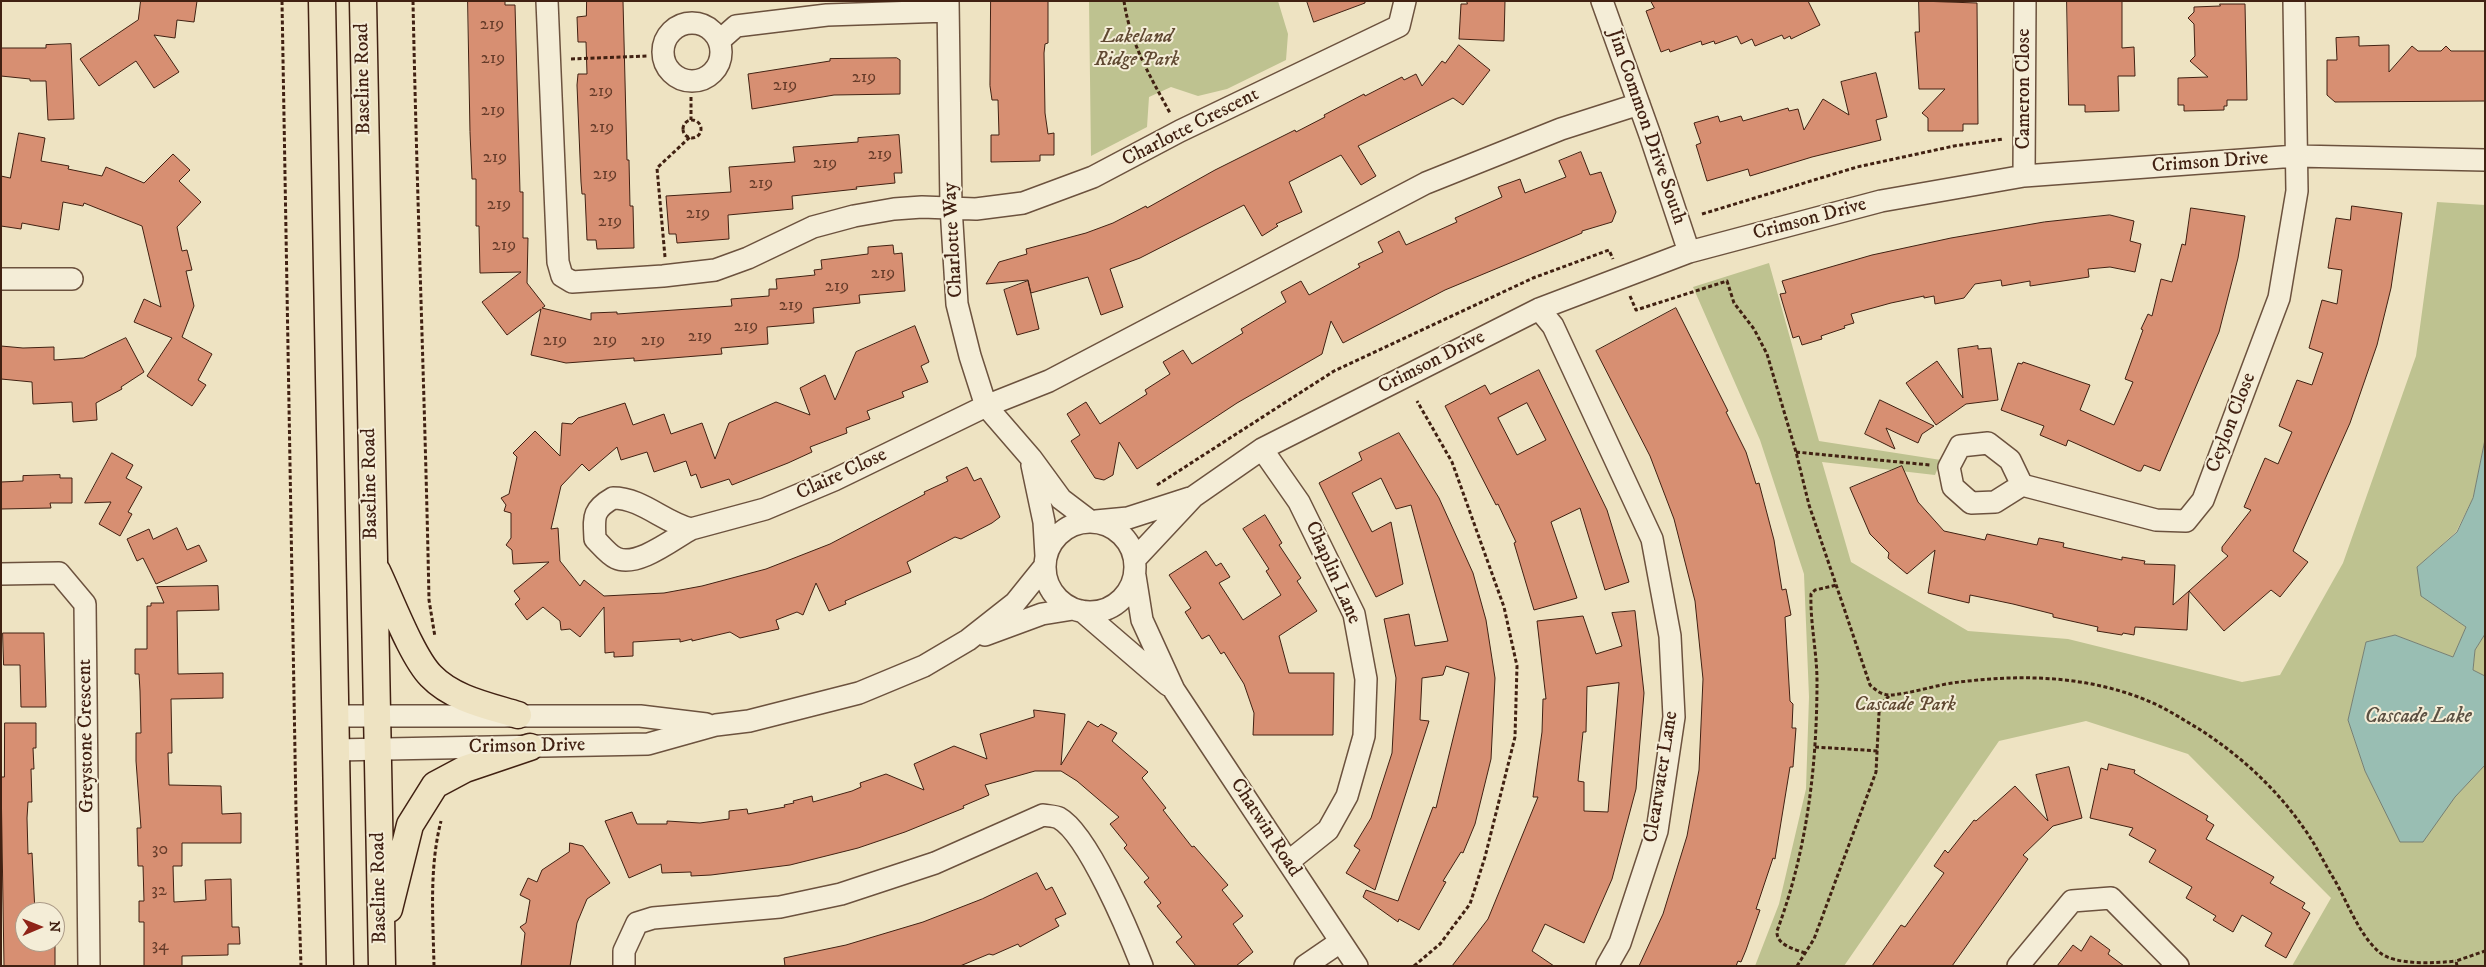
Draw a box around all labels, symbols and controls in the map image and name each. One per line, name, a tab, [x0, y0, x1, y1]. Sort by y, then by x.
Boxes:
house number: 219	[480, 14, 504, 36]
street label: Baseline Road	[351, 23, 377, 135]
park label: Lakeland Ridge Park	[1095, 26, 1179, 73]
street label: Jim Common Drive South	[1601, 26, 1691, 228]
street label: Cameron Close	[2013, 29, 2037, 149]
house number: 219	[481, 48, 505, 70]
house number: 219	[852, 67, 876, 89]
house number: 219	[773, 75, 797, 97]
house number: 219	[589, 81, 613, 103]
street label: Charlotte Crescent	[1119, 83, 1263, 173]
house number: 219	[481, 100, 505, 122]
house number: 219	[590, 117, 614, 139]
house number: 219	[868, 144, 892, 166]
house number: 219	[483, 147, 507, 169]
street label: Crimson Drive	[2151, 147, 2269, 179]
house number: 219	[813, 153, 837, 175]
house number: 219	[593, 164, 617, 186]
house number: 219	[749, 173, 773, 195]
street label: Charlotte Way	[939, 182, 969, 298]
street label: Crimson Drive	[1751, 193, 1869, 247]
house number: 219	[487, 194, 511, 216]
house number: 219	[686, 203, 710, 225]
house number: 219	[598, 211, 622, 233]
house number: 219	[492, 235, 516, 257]
house number: 219	[871, 263, 895, 285]
house number: 219	[825, 276, 849, 298]
house number: 219	[779, 295, 803, 317]
house number: 219	[734, 316, 758, 338]
house number: 219	[688, 326, 712, 348]
street label: Crimson Drive	[1375, 326, 1489, 400]
house number: 219	[543, 330, 567, 352]
house number: 219	[593, 330, 617, 352]
house number: 219	[641, 330, 665, 352]
street label: Ceylon Close	[2202, 370, 2262, 476]
street label: Baseline Road	[358, 428, 384, 540]
street label: Claire Close	[793, 444, 891, 506]
street label: Chaplin Lane	[1299, 518, 1365, 628]
street label: Greystone Crescent	[74, 659, 100, 813]
park label: Cascade Park	[1854, 694, 1956, 718]
water label: Cascade Lake	[2364, 705, 2472, 731]
street label: Clearwater Lane	[1640, 709, 1684, 845]
street label: Crimson Drive	[469, 734, 585, 760]
street label: Chatwin Road	[1224, 774, 1306, 882]
street label: Baseline Road	[367, 832, 393, 944]
house number: 30	[152, 839, 168, 861]
house number: 32	[151, 880, 167, 902]
north arrow	[15, 902, 65, 952]
text: N	[45, 921, 63, 933]
house number: 34	[151, 935, 169, 957]

